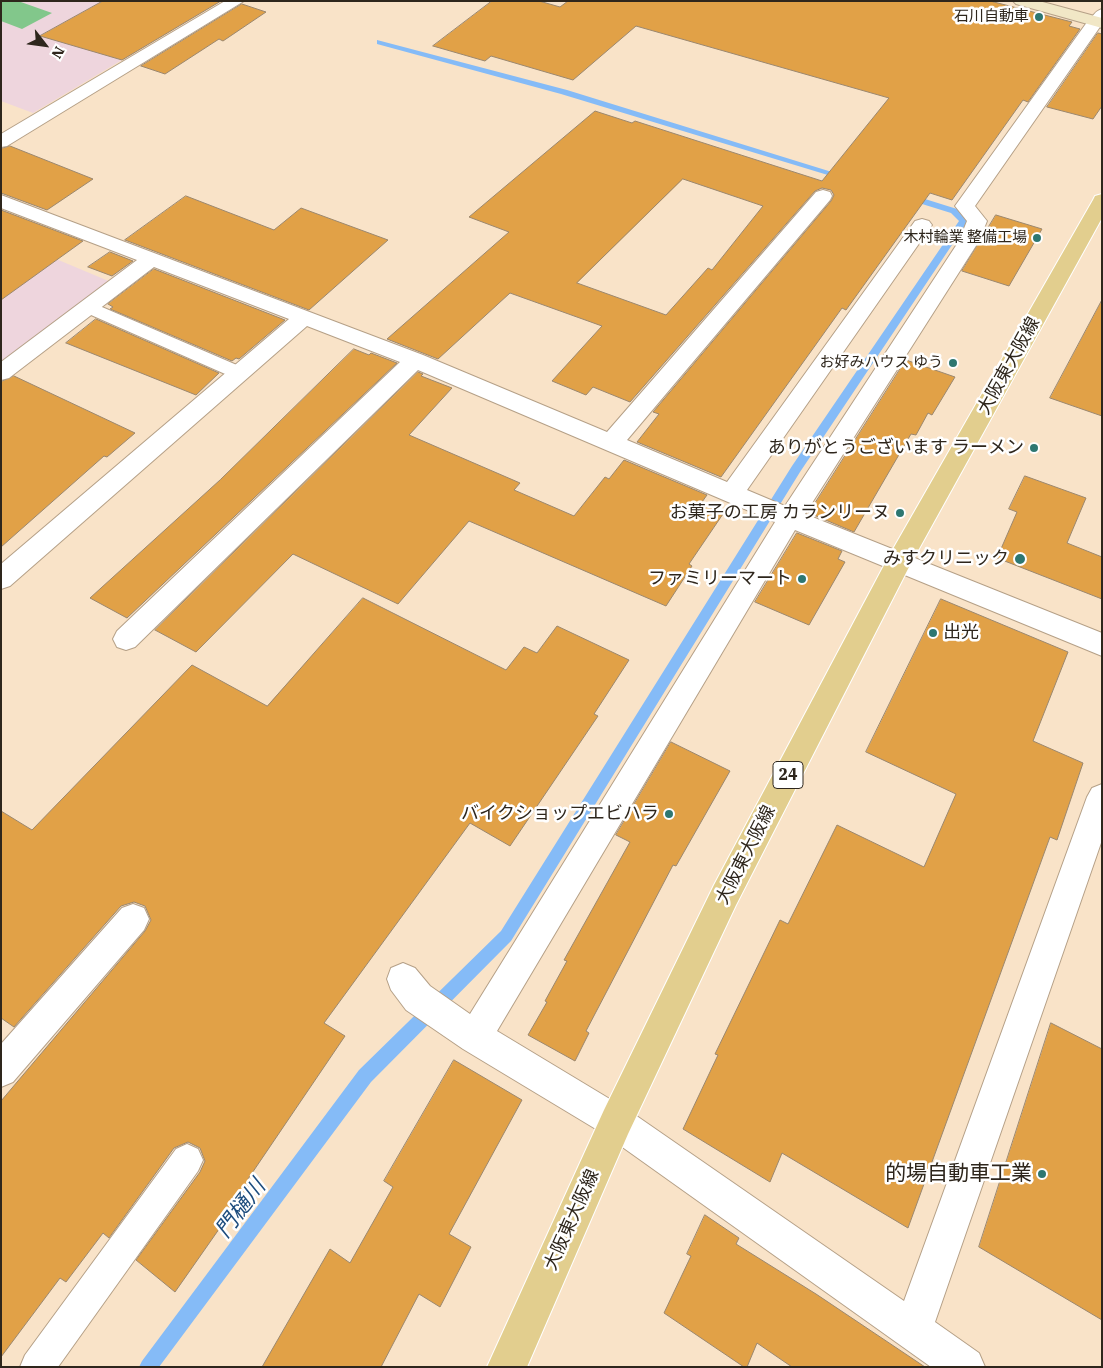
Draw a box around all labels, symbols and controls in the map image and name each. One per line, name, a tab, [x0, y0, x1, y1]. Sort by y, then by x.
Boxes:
place label: 石川自動車	[954, 8, 1029, 26]
marker: 石川自動車	[1033, 11, 1045, 23]
north arrow	[20, 20, 70, 70]
text: N	[47, 43, 69, 62]
place label: 木村輪業 整備工場	[904, 229, 1027, 247]
marker: 木村輪業 整備工場	[1031, 232, 1043, 244]
street label: 大阪東大阪線	[973, 314, 1045, 418]
place label: お好みハウス ゆう	[820, 354, 943, 372]
marker: お好みハウス ゆう	[947, 357, 959, 369]
place label: ありがとうございます ラーメン	[768, 437, 1024, 459]
marker: ありがとうございます ラーメン	[1028, 442, 1040, 454]
place label: お菓子の工房 カランリーヌ	[670, 502, 890, 524]
marker: お菓子の工房 カランリーヌ	[894, 507, 906, 519]
place label: みすクリニック	[883, 548, 1009, 570]
marker: みすクリニック	[1013, 552, 1027, 566]
place label: ファミリーマート	[648, 568, 792, 590]
marker: ファミリーマート	[796, 573, 808, 585]
place label: 出光	[943, 622, 979, 644]
marker: 出光	[927, 627, 939, 639]
road number: 24	[773, 762, 803, 788]
street label: 大阪東大阪線	[712, 802, 780, 908]
place label: バイクショップエビハラ	[461, 803, 659, 825]
marker: バイクショップエビハラ	[663, 808, 675, 820]
place label: 的場自動車工業	[885, 1161, 1032, 1187]
street label: 大阪東大阪線	[540, 1166, 604, 1274]
marker: 的場自動車工業	[1036, 1168, 1048, 1180]
water label: 門樋川	[211, 1175, 271, 1243]

